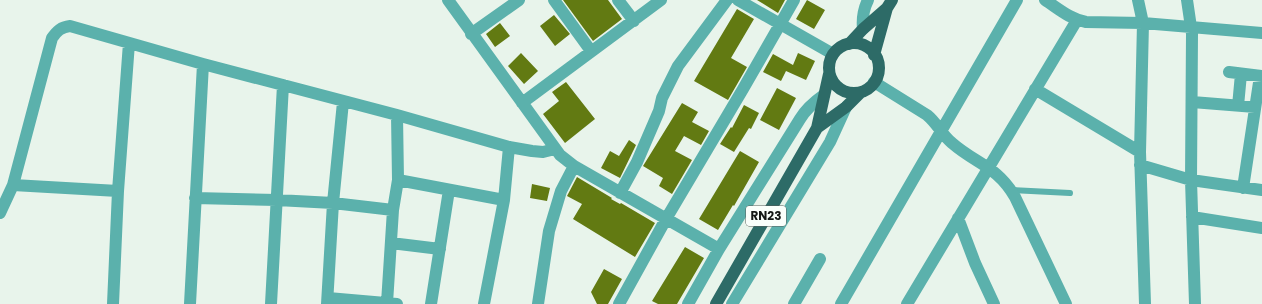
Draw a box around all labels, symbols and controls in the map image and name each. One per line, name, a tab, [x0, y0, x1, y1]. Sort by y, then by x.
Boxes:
road number: RN23	[746, 206, 786, 226]

